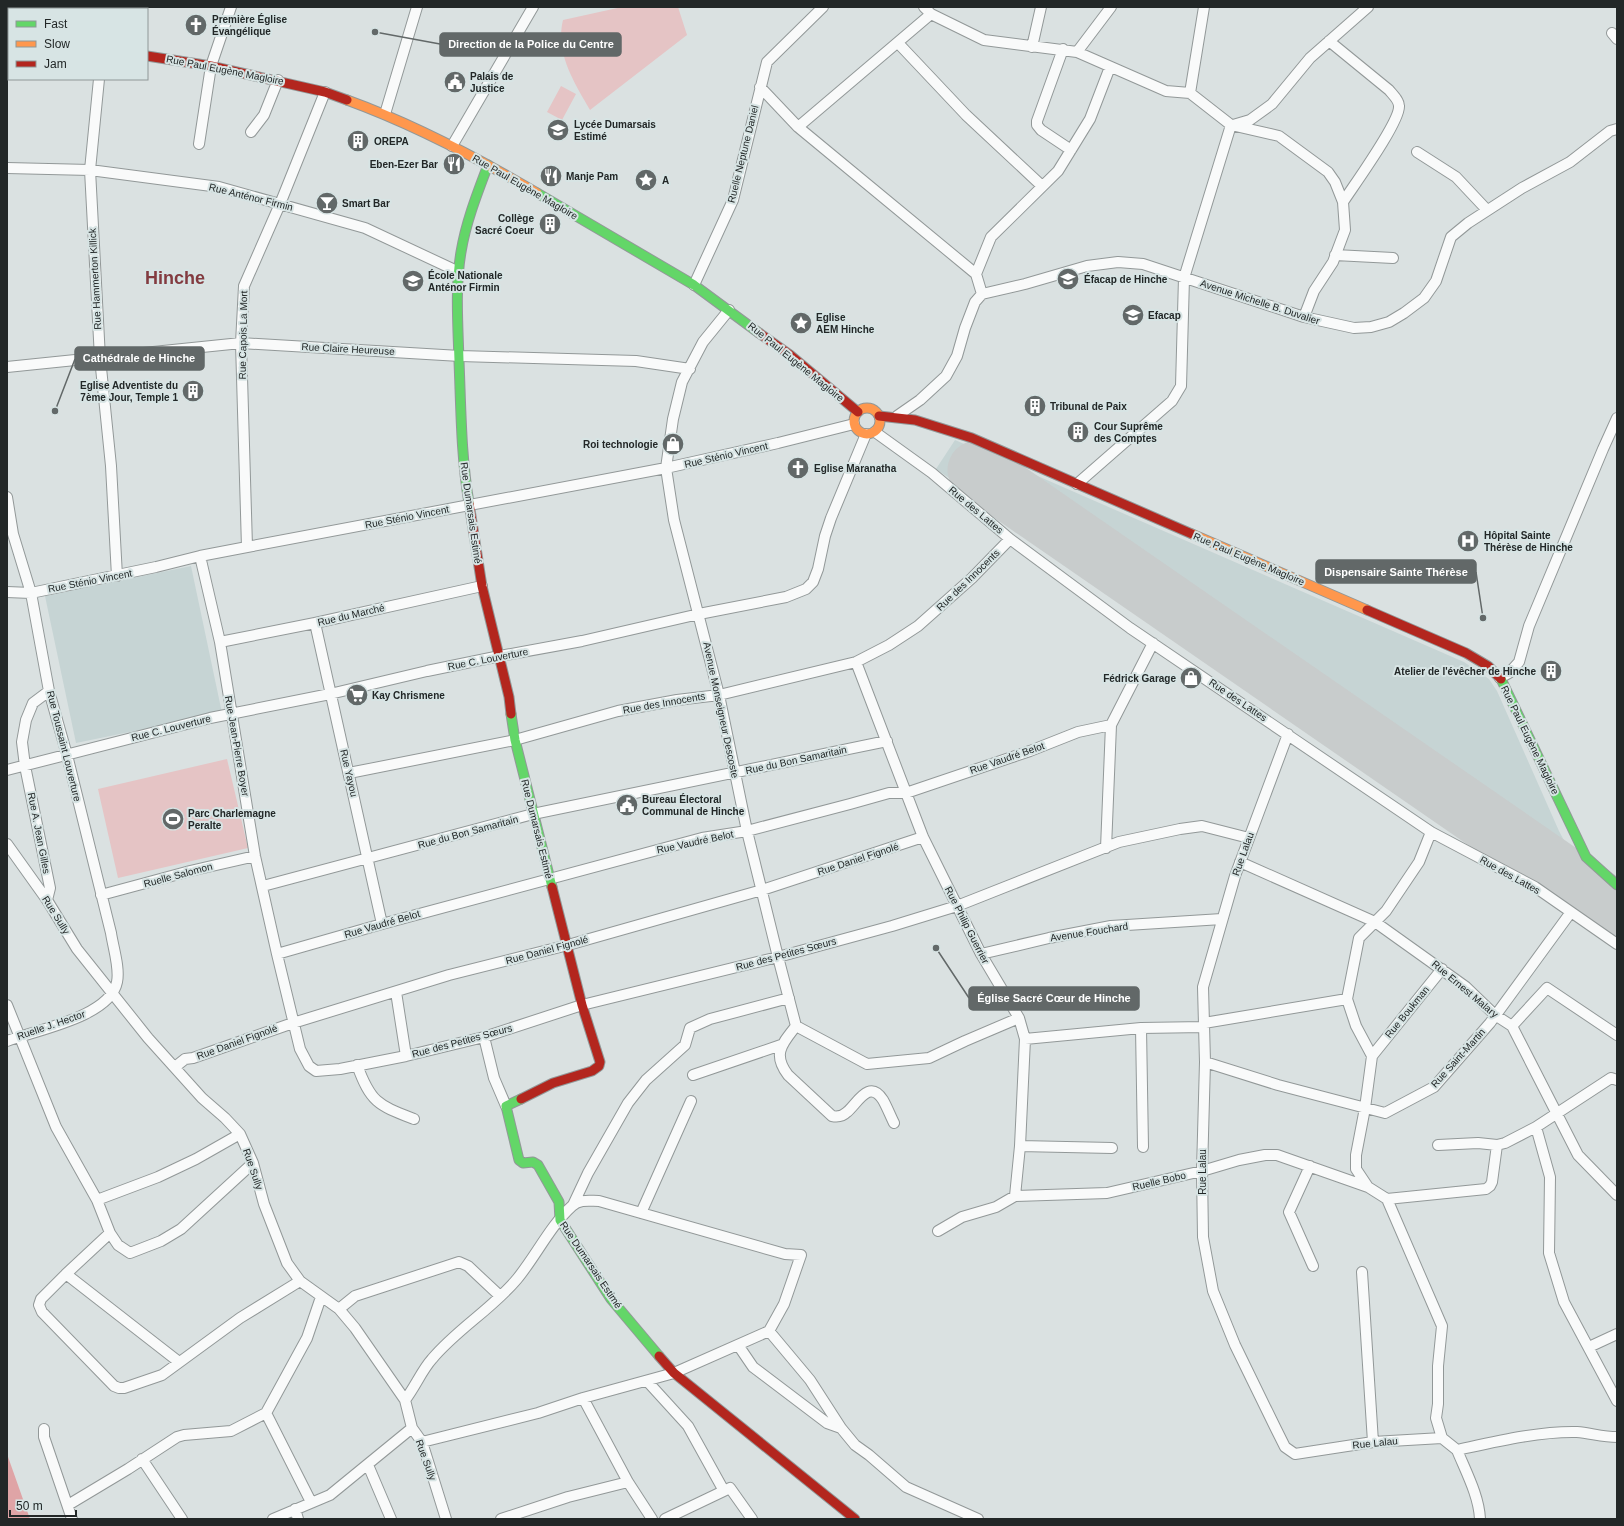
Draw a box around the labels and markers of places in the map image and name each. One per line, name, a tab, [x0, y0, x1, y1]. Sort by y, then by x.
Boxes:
church icon: Première Église Évangélique	[183, 12, 209, 38]
place label: Première Église Évangélique	[212, 13, 287, 37]
callout: Direction de la Police du Centre	[440, 33, 621, 56]
public building icon: Palais de Justice	[442, 69, 468, 95]
place label: Palais de Justice	[470, 71, 514, 94]
school or university icon: Lycée Dumarsais Estimé	[545, 117, 571, 143]
place label: Lycée Dumarsais Estimé	[574, 119, 656, 142]
building icon: OREPA	[345, 128, 371, 154]
place label: OREPA	[374, 136, 409, 147]
restaurant icon: Eben-Ezer Bar	[441, 151, 467, 177]
place label: Eben-Ezer Bar	[370, 159, 438, 170]
restaurant icon: Manje Pam	[538, 163, 564, 189]
place icon: A	[633, 167, 659, 193]
place label: Manje Pam	[566, 171, 618, 182]
place label: A	[662, 175, 669, 186]
bar icon: Smart Bar	[314, 190, 340, 216]
place label: Smart Bar	[342, 198, 390, 209]
building icon: Collège Sacré Coeur	[537, 211, 563, 237]
place label: Collège Sacré Coeur	[475, 213, 534, 236]
school or university icon: Éfacap de Hinche	[1055, 266, 1081, 292]
school or university icon: École Nationale Anténor Firmin	[400, 268, 426, 294]
place label: École Nationale Anténor Firmin	[428, 269, 503, 293]
place label: Éfacap de Hinche	[1084, 273, 1168, 285]
school or university icon: Efacap	[1120, 302, 1146, 328]
place icon: Eglise AEM Hinche	[788, 310, 814, 336]
place label: Efacap	[1148, 310, 1181, 321]
place label: Eglise AEM Hinche	[816, 312, 875, 335]
callout: Cathédrale de Hinche	[75, 347, 204, 370]
building icon: Eglise Adventiste du 7ème Jour, Temple 1	[180, 378, 206, 404]
place label: Eglise Adventiste du 7ème Jour, Temple 1	[80, 380, 178, 403]
building icon: Tribunal de Paix	[1022, 393, 1048, 419]
place label: Tribunal de Paix	[1050, 401, 1127, 412]
building icon: Cour Suprême des Comptes	[1065, 419, 1091, 445]
place label: Cour Suprême des Comptes	[1094, 421, 1163, 444]
shop icon: Roi technologie	[660, 431, 686, 457]
place label: Roi technologie	[583, 439, 658, 450]
church icon: Eglise Maranatha	[785, 455, 811, 481]
place label: Eglise Maranatha	[814, 463, 897, 474]
hospital icon: Hôpital Sainte Thérèse de Hinche	[1455, 528, 1481, 554]
place label: Hôpital Sainte Thérèse de Hinche	[1484, 530, 1573, 553]
callout: Dispensaire Sainte Thérèse	[1316, 560, 1476, 583]
building icon: Atelier de l'évêcher de Hinche	[1538, 658, 1564, 684]
shop icon: Fédrick Garage	[1178, 665, 1204, 691]
place label: Atelier de l'évêcher de Hinche	[1394, 666, 1536, 677]
place label: Fédrick Garage	[1103, 673, 1176, 684]
supermarket icon: Kay Chrismene	[344, 682, 370, 708]
place label: Kay Chrismene	[372, 690, 445, 701]
public building icon: Bureau Électoral Communal de Hinche	[614, 792, 640, 818]
place label: Bureau Électoral Communal de Hinche	[642, 793, 745, 817]
sports icon: Parc Charlemagne Peralte	[160, 806, 186, 832]
place label: Parc Charlemagne Peralte	[188, 808, 276, 831]
callout: Église Sacré Cœur de Hinche	[969, 987, 1139, 1010]

